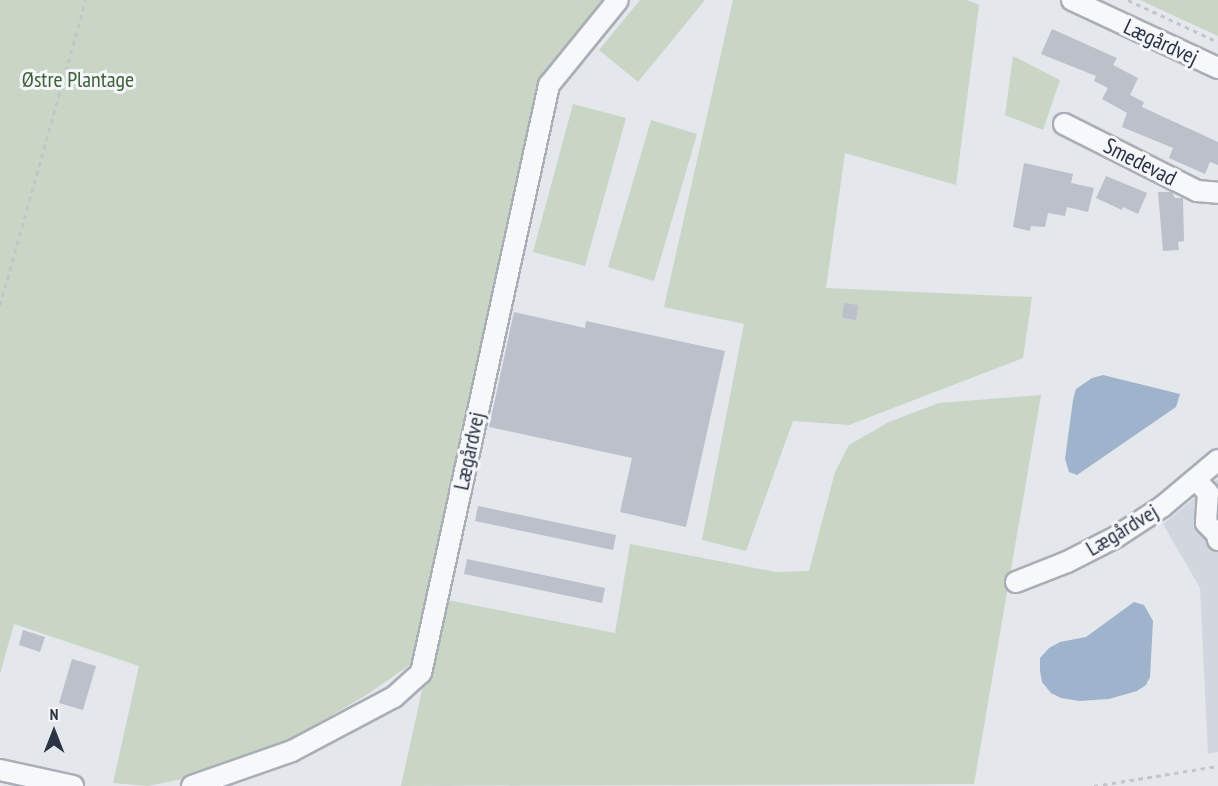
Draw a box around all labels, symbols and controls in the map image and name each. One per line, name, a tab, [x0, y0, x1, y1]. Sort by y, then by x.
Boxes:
street label: Lægårdvej	[1120, 13, 1202, 71]
park label: Østre Plantage	[22, 67, 134, 93]
street label: Smedevad	[1099, 133, 1181, 191]
street label: Lægårdvej	[448, 410, 490, 492]
street label: Lægårdvej	[1081, 498, 1163, 562]
north arrow	[24, 702, 84, 762]
text: N	[50, 704, 58, 724]

